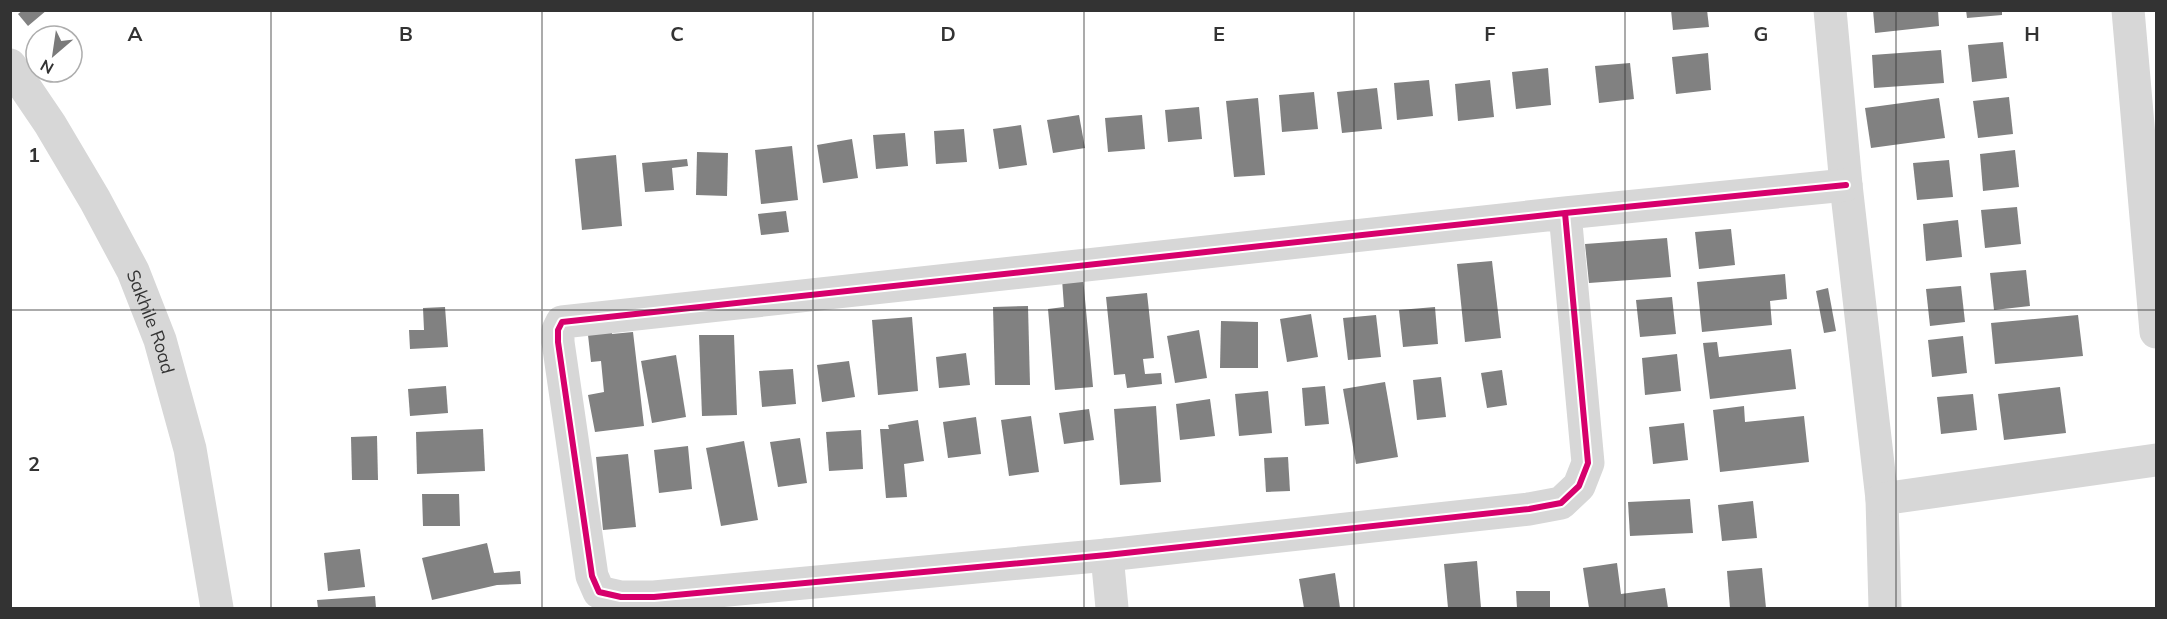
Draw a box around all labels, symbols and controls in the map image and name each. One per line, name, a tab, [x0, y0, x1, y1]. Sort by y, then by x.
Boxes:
text: A	[128, 21, 143, 46]
text: B	[399, 21, 413, 46]
text: C	[670, 21, 684, 46]
text: D	[940, 21, 956, 46]
text: E	[1213, 21, 1225, 46]
text: F	[1484, 21, 1496, 46]
text: G	[1754, 21, 1768, 46]
text: H	[2024, 21, 2040, 46]
north arrow	[24, 24, 84, 84]
text: N	[37, 55, 57, 79]
text: 1	[28, 142, 40, 167]
street label: Sakhile Road	[122, 266, 180, 376]
text: 2	[28, 451, 40, 476]

